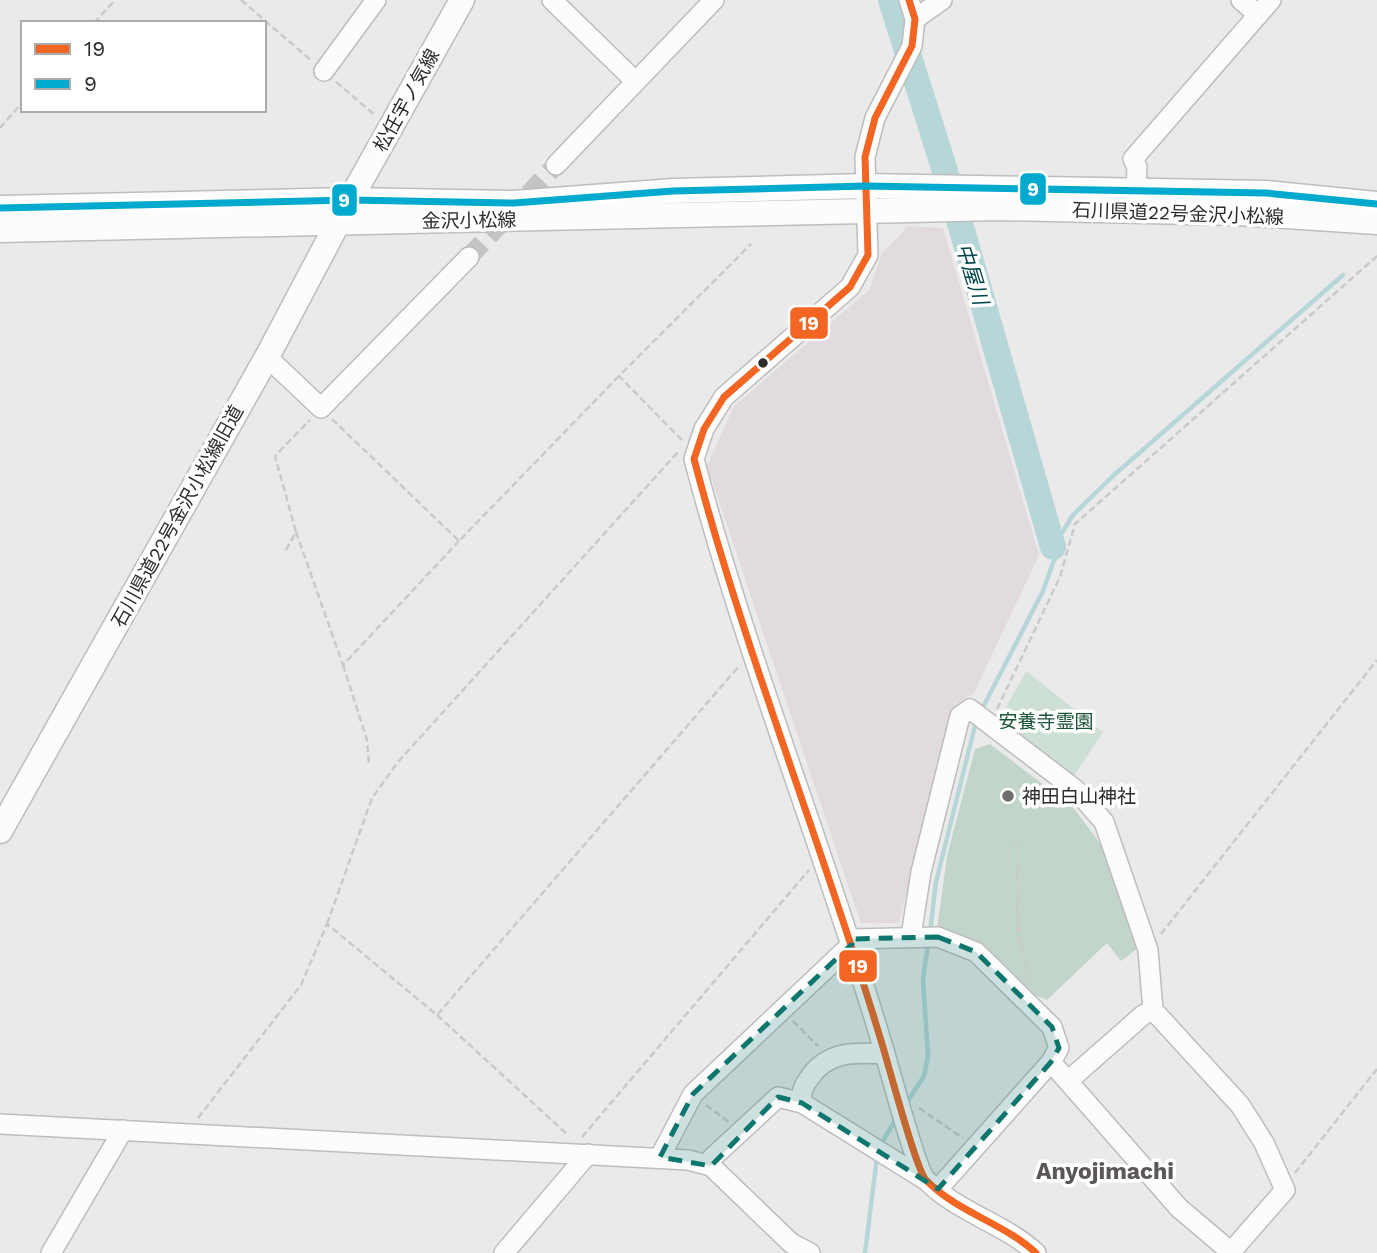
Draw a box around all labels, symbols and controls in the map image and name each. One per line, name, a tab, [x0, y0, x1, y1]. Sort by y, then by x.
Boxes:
legend	[21, 21, 266, 112]
text: 19	[84, 36, 105, 61]
street label: 松任宇ノ気線	[369, 45, 444, 156]
text: 9	[84, 71, 97, 96]
line badge: 9	[1019, 172, 1047, 206]
text: 9	[1027, 178, 1039, 201]
line badge: 9	[331, 183, 358, 217]
text: 9	[338, 189, 350, 212]
street label: 石川県道22号金沢小松線	[1072, 198, 1284, 229]
street label: 金沢小松線	[421, 208, 517, 233]
water label: 中屋川	[951, 240, 994, 310]
line badge: 19	[789, 306, 829, 340]
text: 19	[799, 312, 819, 335]
unlabelled marker	[756, 356, 770, 370]
street label: 石川県道22号金沢小松線旧道	[107, 401, 248, 631]
park label: 安養寺霊園	[998, 710, 1094, 733]
place label: 神田白山神社	[1022, 785, 1136, 808]
marker: 神田白山神社	[1000, 788, 1016, 804]
line badge: 19	[838, 949, 878, 983]
text: 19	[848, 955, 868, 978]
district label: Anyojimachi	[1036, 1158, 1174, 1185]

